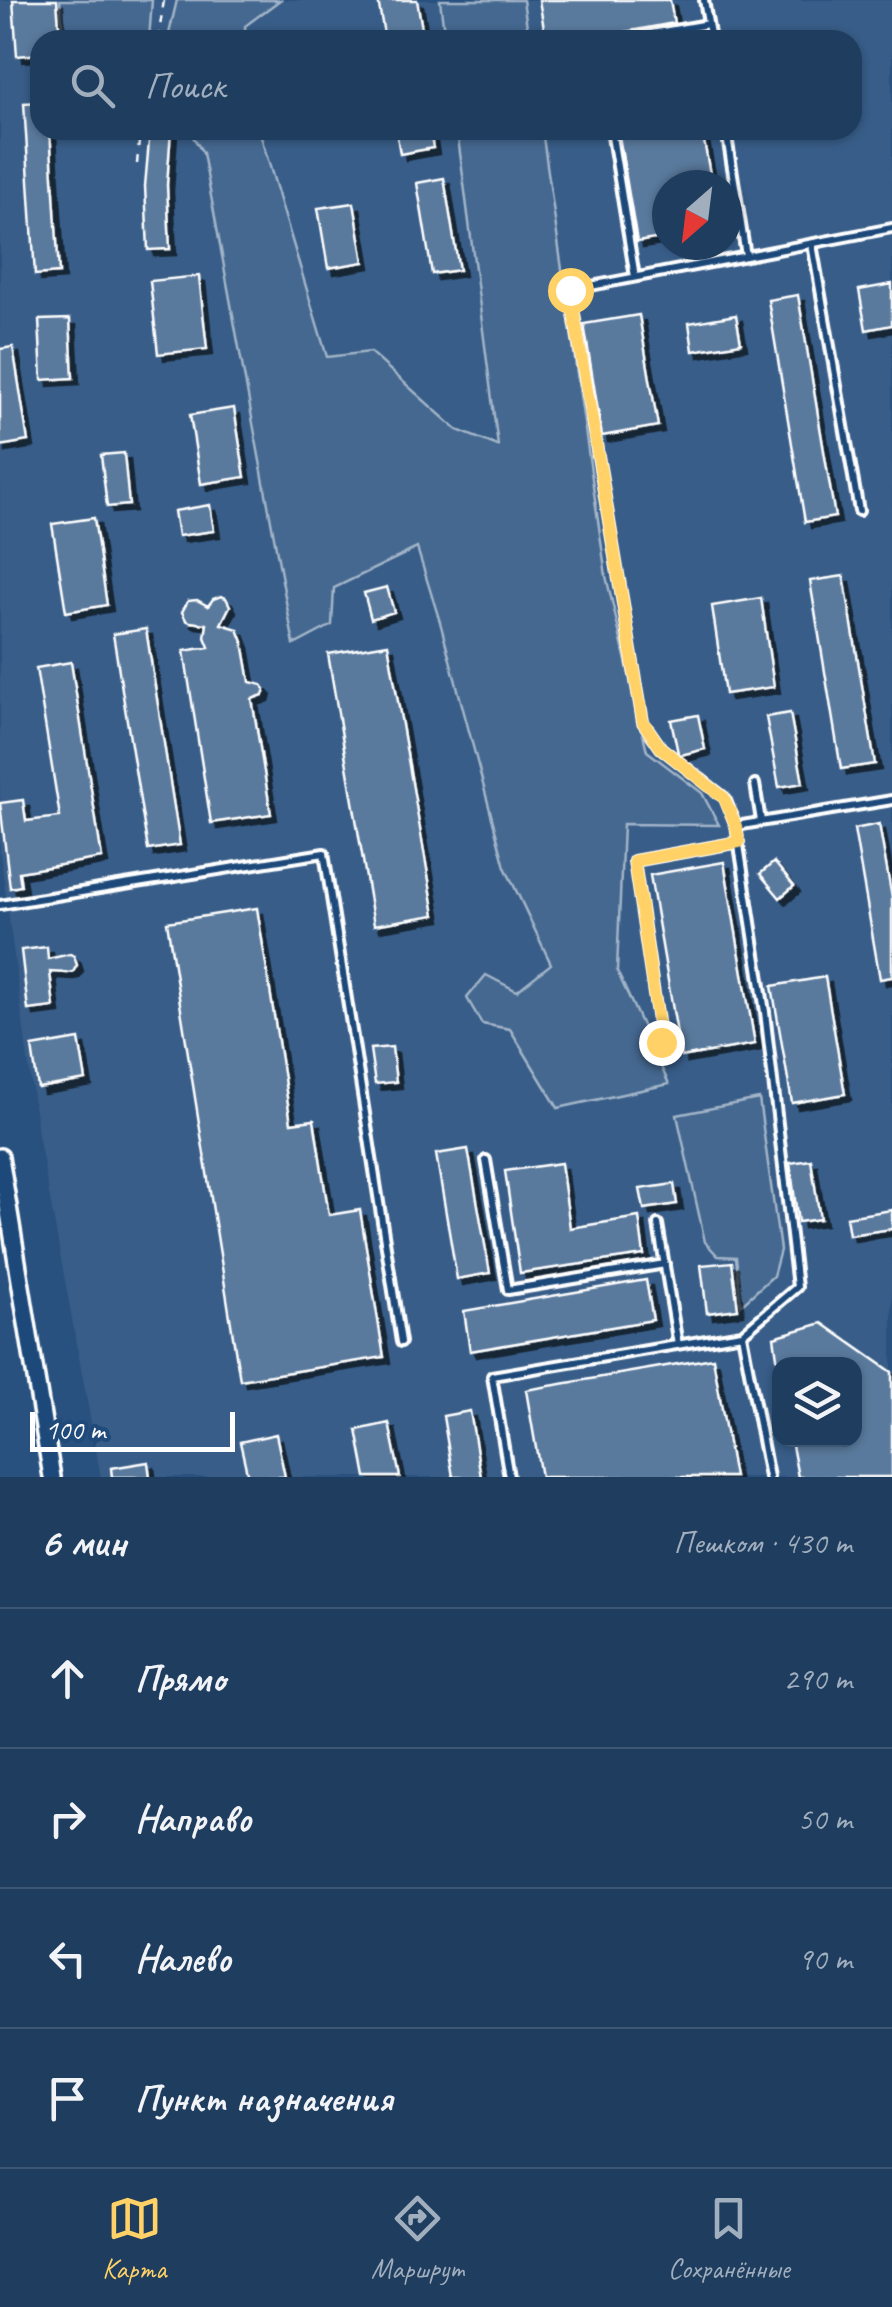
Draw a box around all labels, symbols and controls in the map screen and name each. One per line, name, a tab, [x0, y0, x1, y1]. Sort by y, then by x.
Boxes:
search box	[30, 30, 862, 140]
icon: search	[65, 58, 120, 113]
text: Поиск	[145, 62, 225, 109]
north arrow	[652, 170, 742, 260]
route start	[548, 268, 594, 314]
route end	[639, 1020, 685, 1066]
map controls	[772, 1357, 862, 1447]
button: layers	[772, 1357, 862, 1447]
scale bar	[30, 1407, 235, 1452]
text: 100 m	[45, 1412, 105, 1447]
text: 6 мин	[40, 1516, 126, 1569]
text: Пешком · 430 m	[673, 1522, 852, 1563]
icon: ahead	[40, 1651, 95, 1706]
text: Прямо	[135, 1655, 225, 1702]
text: 290 m	[783, 1658, 852, 1699]
icon: right	[40, 1791, 95, 1846]
text: Направо	[135, 1795, 251, 1842]
text: 50 m	[798, 1798, 852, 1839]
icon: left	[40, 1931, 95, 1986]
text: Налево	[135, 1935, 231, 1982]
text: 90 m	[798, 1938, 852, 1979]
icon: arrive	[40, 2071, 95, 2126]
text: Пункт назначения	[135, 2075, 392, 2122]
tab: Карта	[102, 2191, 166, 2286]
tab: Маршрут	[371, 2191, 463, 2286]
tab: Сохранённые	[668, 2191, 790, 2286]

